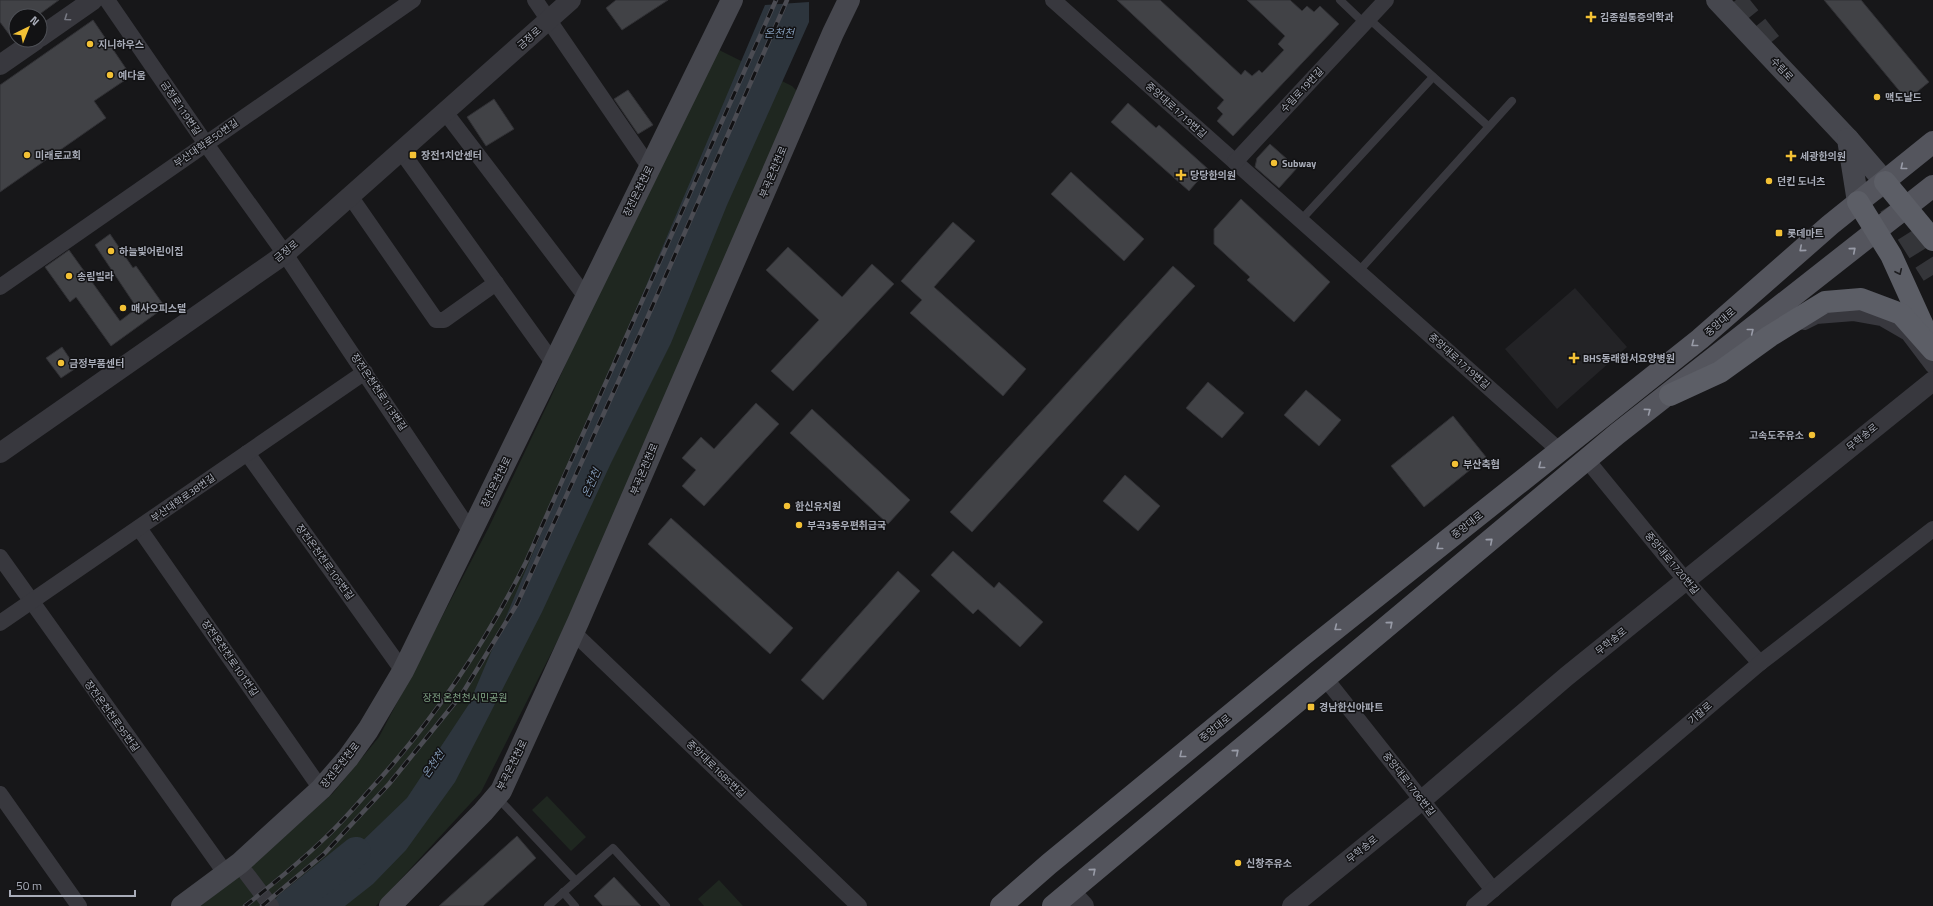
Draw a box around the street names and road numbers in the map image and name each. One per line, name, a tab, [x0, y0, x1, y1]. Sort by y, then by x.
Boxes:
street label: 금정로	[514, 23, 544, 53]
street label: 수림로	[1767, 54, 1797, 84]
street label: 수림로19번길	[1277, 64, 1327, 116]
street label: 금정로119번길	[157, 78, 205, 138]
street label: 중앙대로1719번길	[1142, 78, 1210, 142]
street label: 부산대학로50번길	[171, 115, 241, 171]
street label: 부곡온천천로	[755, 144, 791, 200]
street label: 장전온천천로	[619, 163, 657, 219]
street label: 금정로	[271, 236, 301, 266]
street label: 중앙대로	[1701, 304, 1739, 340]
street label: 중앙대로1719번길	[1425, 329, 1493, 393]
street label: 장전온천천로113번길	[348, 350, 410, 434]
street label: 무학송로	[1843, 420, 1881, 454]
street label: 부곡온천천로	[626, 441, 662, 497]
street label: 장전온천천로	[477, 454, 515, 510]
street label: 부산대학로38번길	[148, 470, 218, 526]
street label: 중앙대로	[1448, 508, 1486, 542]
street label: 장전온천천로105번길	[292, 521, 358, 603]
street label: 중앙대로1720번길	[1641, 528, 1703, 598]
street label: 장전온천천로101번길	[198, 617, 262, 699]
street label: 무학송로	[1592, 624, 1630, 658]
street label: 장전온천천로95번길	[81, 677, 143, 755]
street label: 기찰로	[1685, 698, 1715, 728]
street label: 중앙대로	[1196, 711, 1234, 745]
street label: 부곡온천천로	[493, 737, 531, 793]
street label: 중앙대로1685번길	[683, 737, 749, 801]
street label: 장전온천천로	[317, 739, 363, 791]
street label: 중앙대로1706번길	[1379, 749, 1439, 819]
street label: 무학송로	[1343, 832, 1381, 866]

